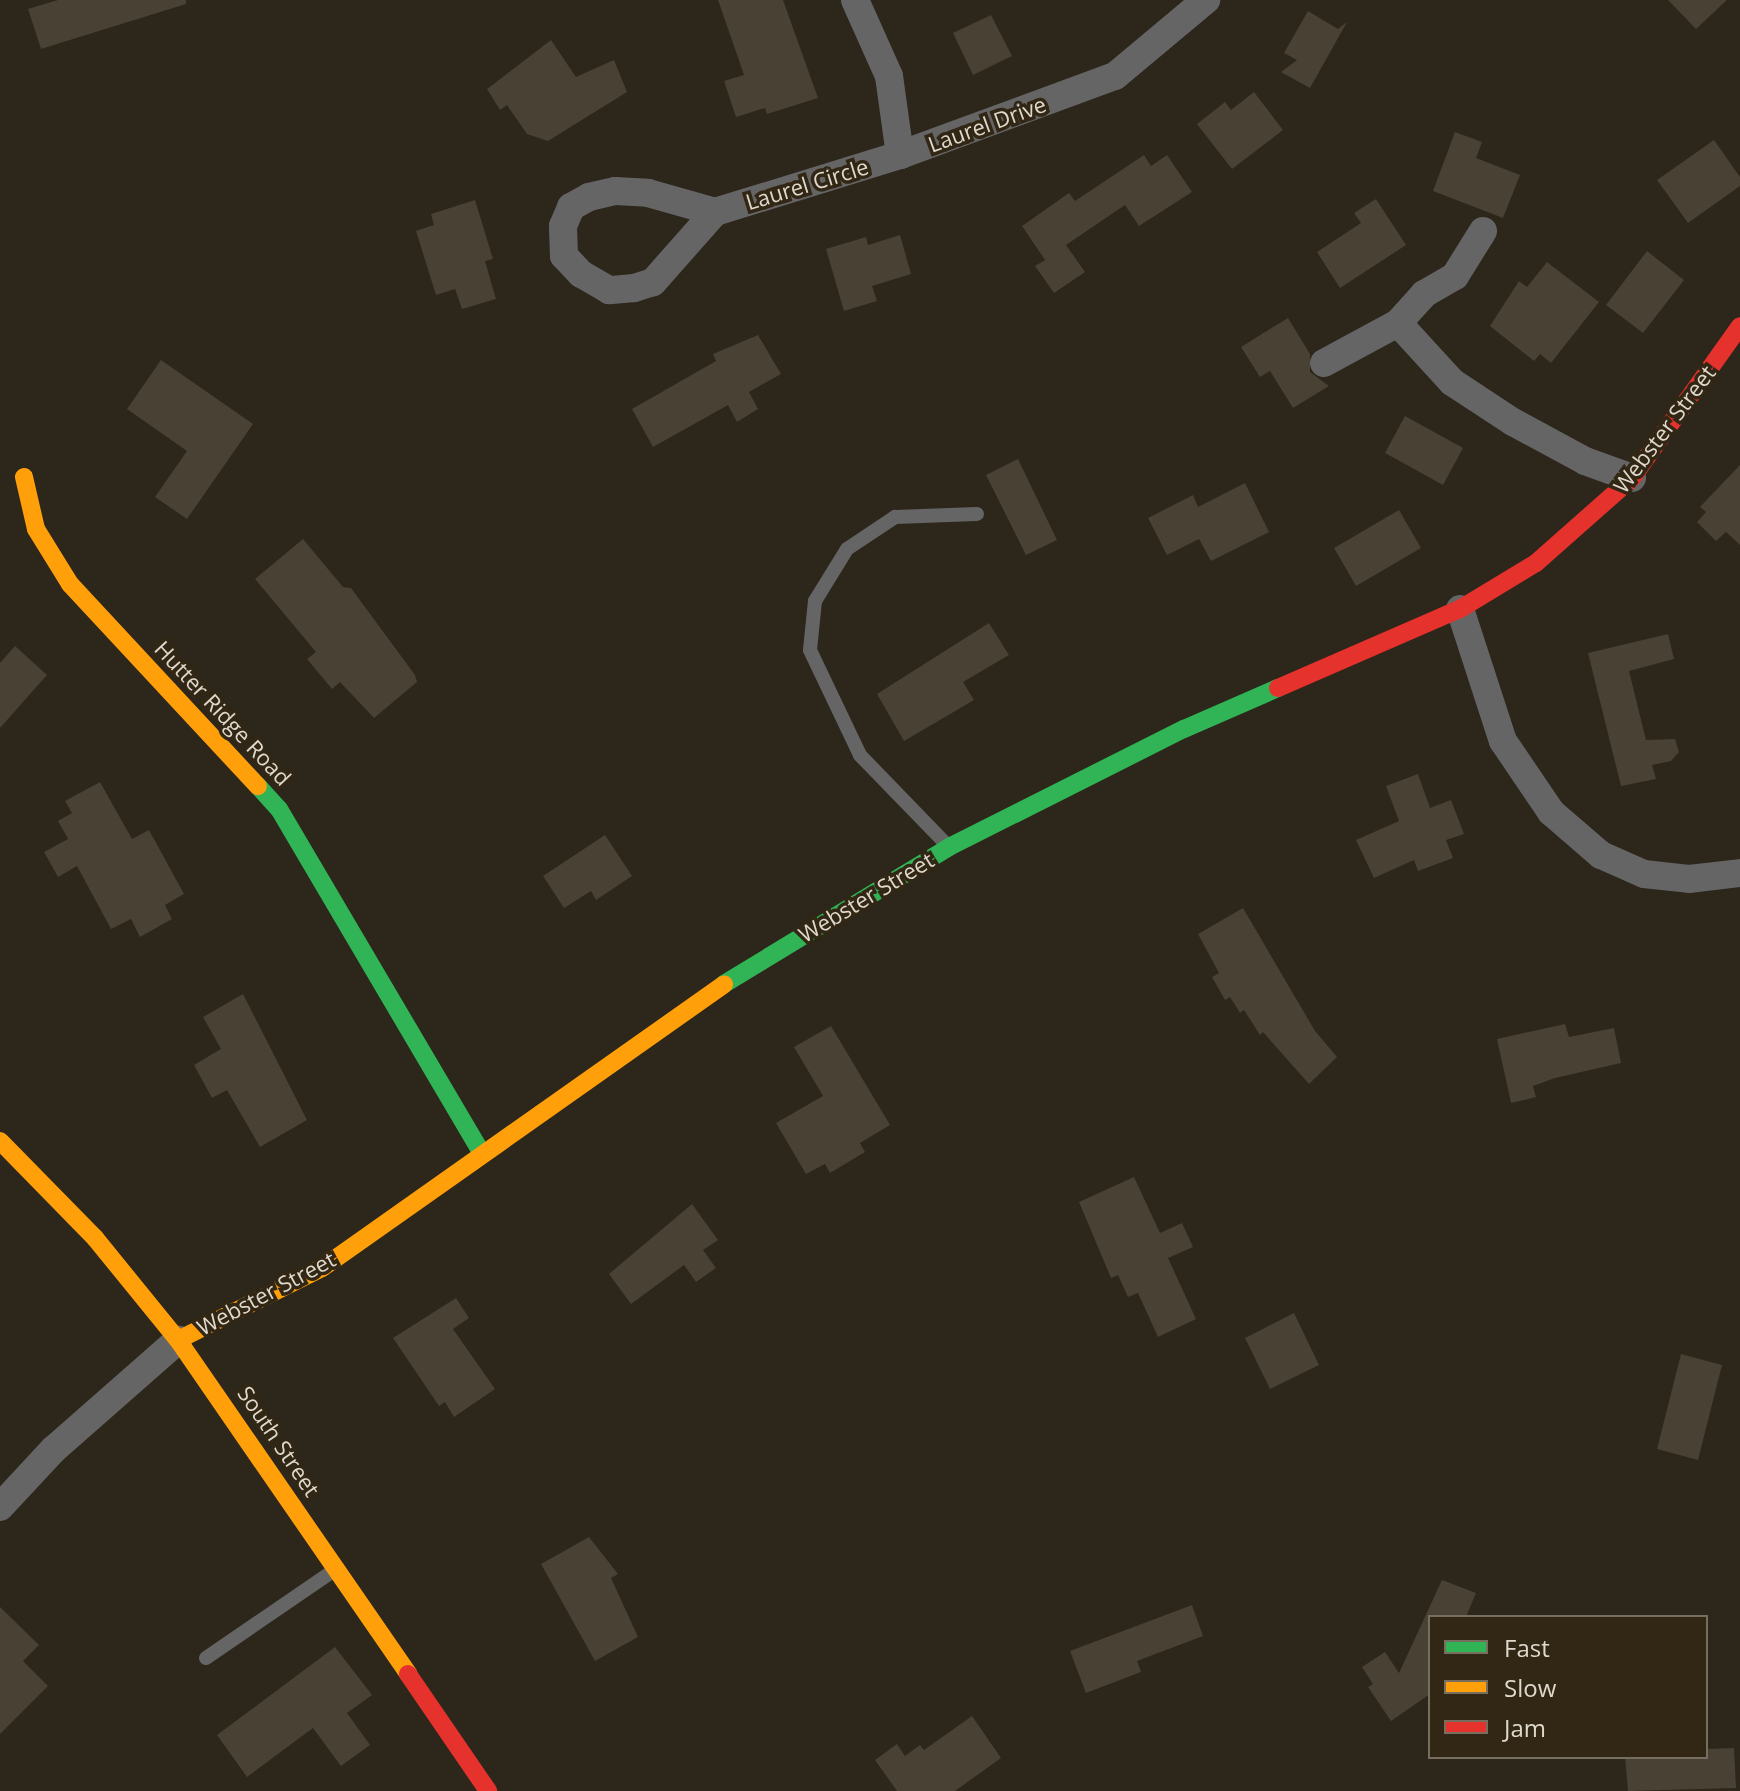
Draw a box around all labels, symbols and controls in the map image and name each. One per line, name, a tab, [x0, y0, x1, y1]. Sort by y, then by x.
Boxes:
street label: Laurel Drive	[924, 90, 1050, 158]
street label: Laurel Circle	[743, 153, 871, 215]
street label: Webster Street	[1607, 360, 1721, 498]
street label: Hutter Ridge Road	[149, 635, 297, 791]
street label: Webster Street	[794, 846, 938, 948]
street label: Webster Street	[192, 1245, 340, 1341]
street label: South Street	[232, 1381, 326, 1501]
legend	[1428, 1615, 1708, 1759]
text: Fast	[1504, 1631, 1550, 1664]
text: Slow	[1504, 1671, 1556, 1704]
text: Jam	[1504, 1711, 1546, 1744]

